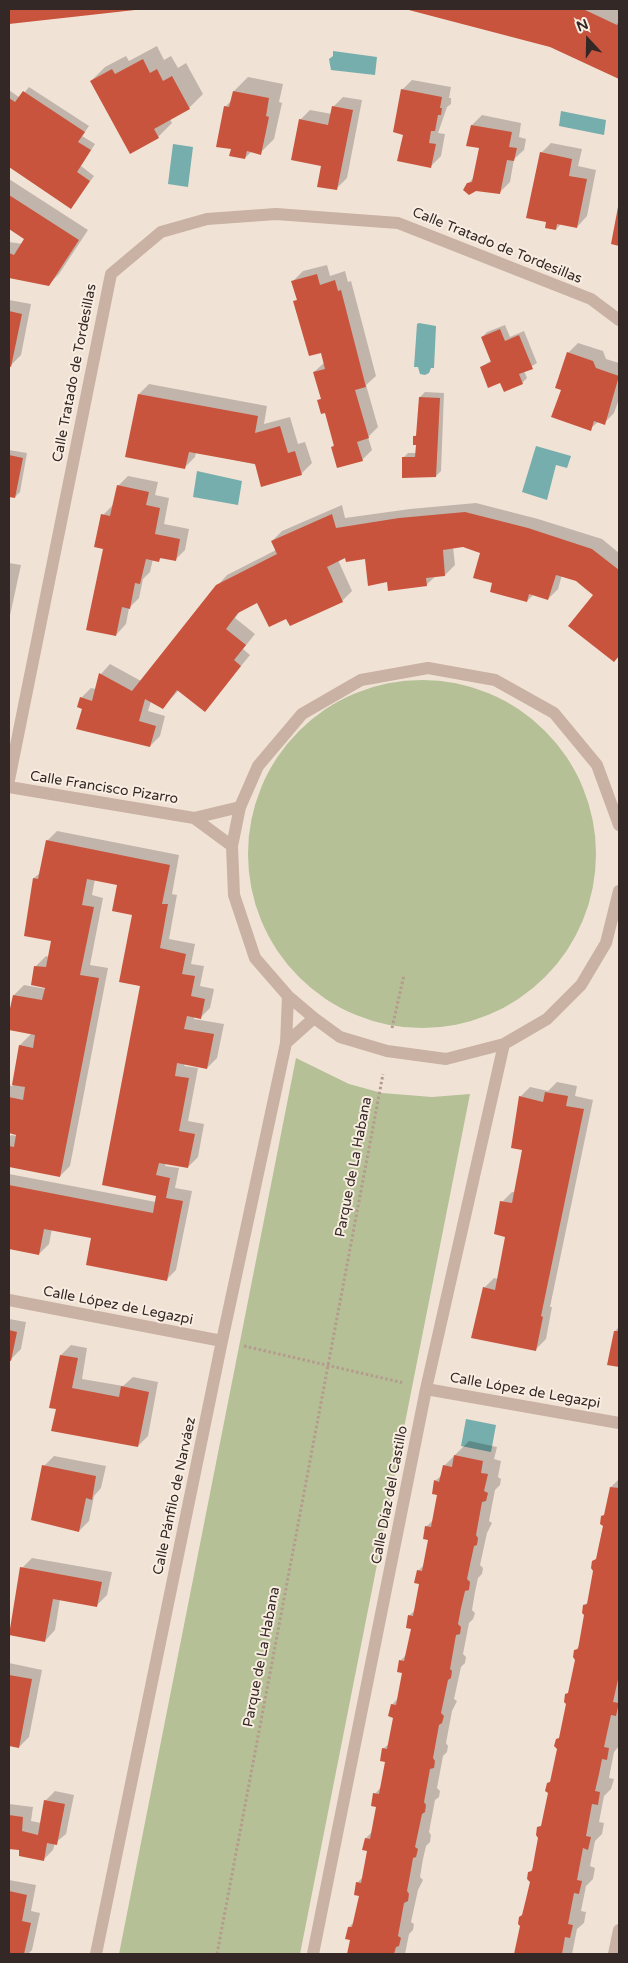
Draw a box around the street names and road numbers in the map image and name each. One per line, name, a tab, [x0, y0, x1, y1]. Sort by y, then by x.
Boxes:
street label: Calle Tratado de Tordesillas	[410, 204, 584, 288]
street label: Calle Tratado de Tordesillas	[49, 282, 101, 464]
street label: Calle Francisco Pizarro	[29, 768, 179, 808]
street label: Parque de La Habana	[332, 1095, 376, 1239]
street label: Calle López de Legazpi	[42, 1283, 194, 1329]
street label: Calle López de Legazpi	[448, 1369, 602, 1413]
street label: Calle Pánfilo de Narváez	[150, 1416, 200, 1576]
street label: Calle Díaz del Castillo	[368, 1424, 412, 1566]
street label: Parque de La Habana	[240, 1585, 284, 1729]

